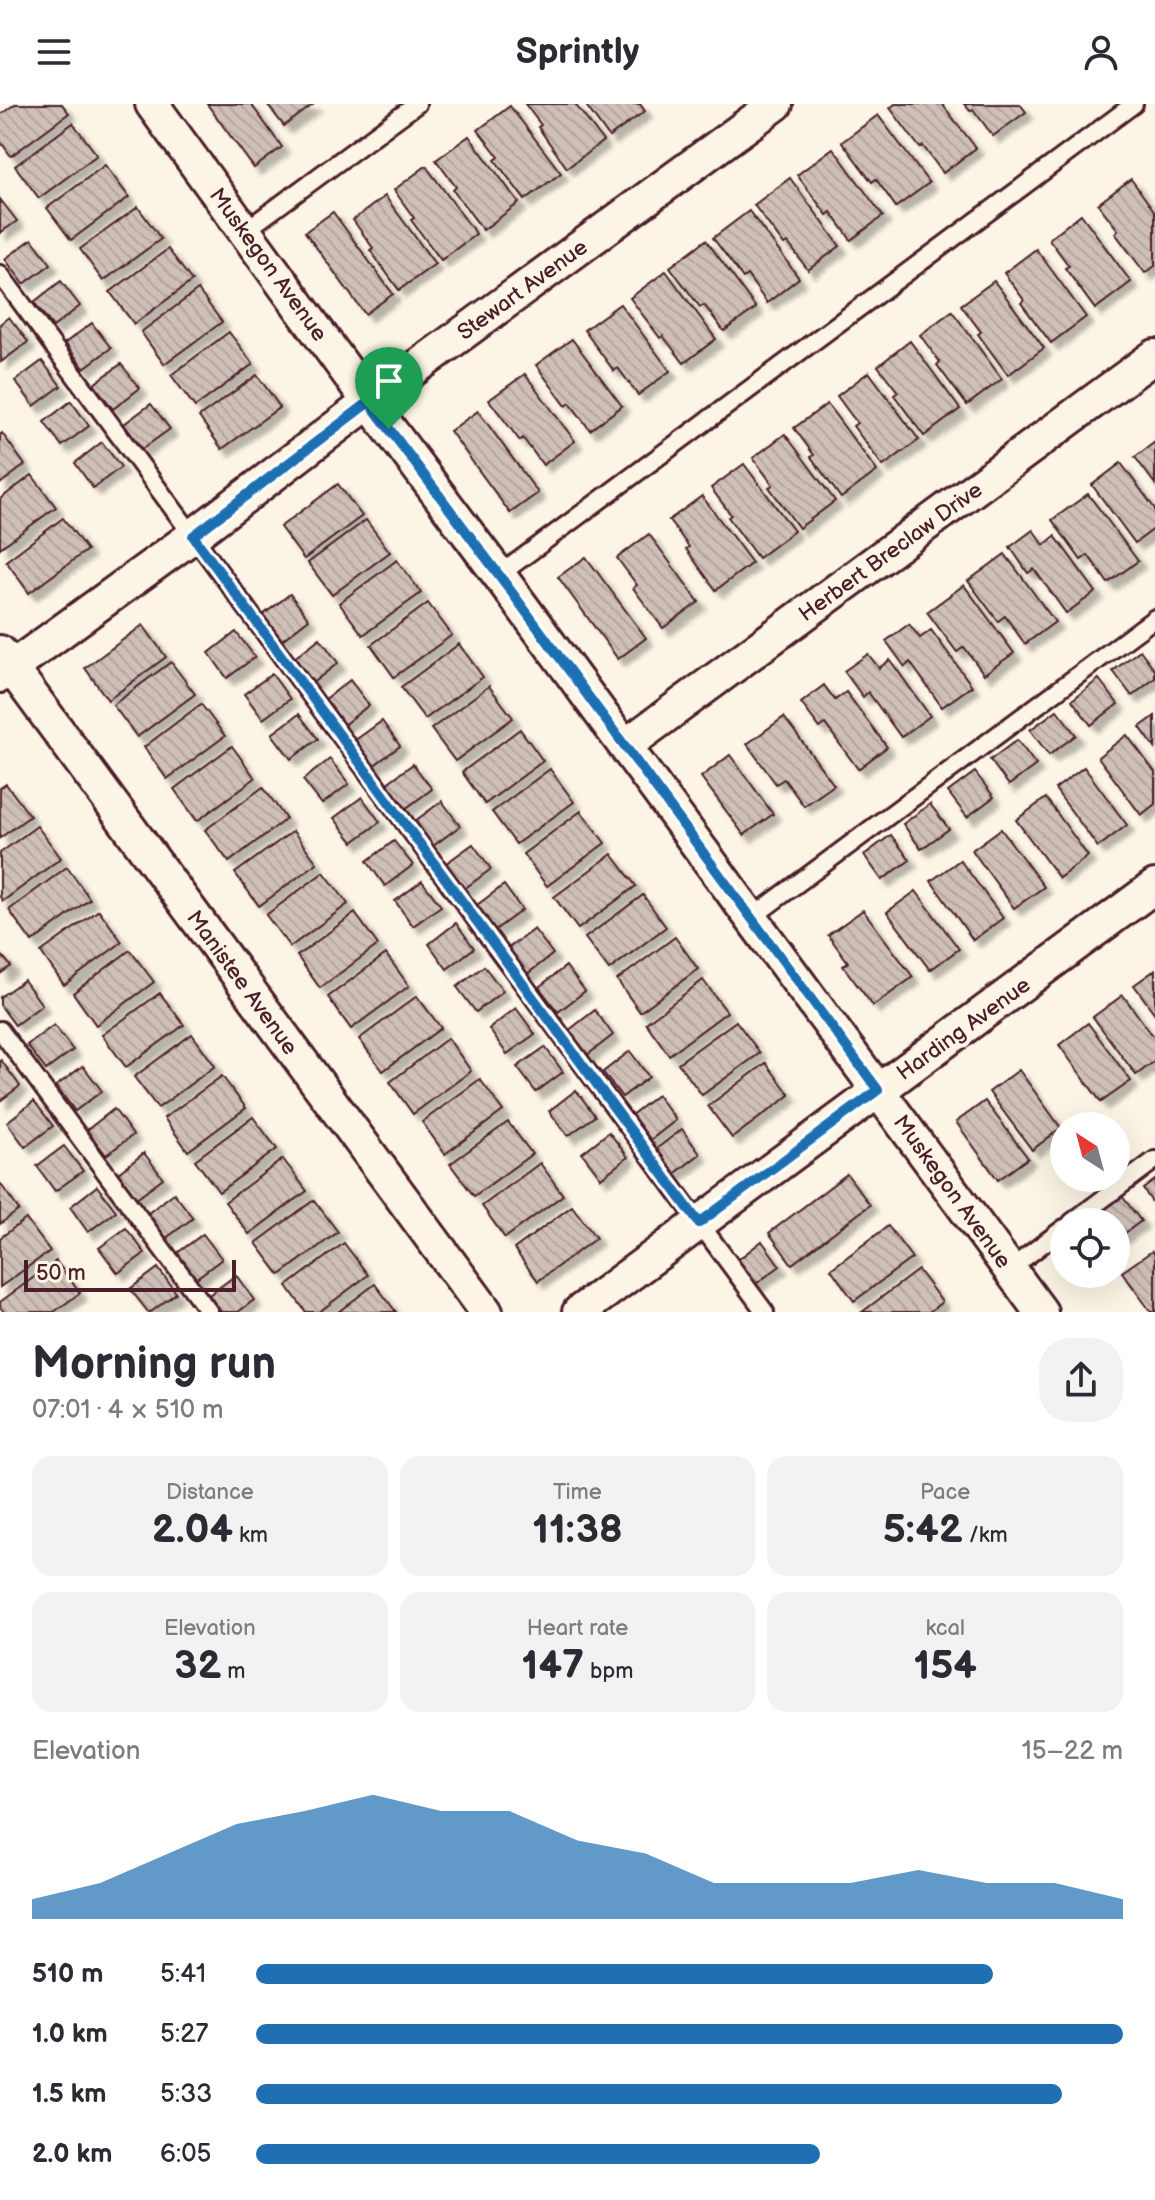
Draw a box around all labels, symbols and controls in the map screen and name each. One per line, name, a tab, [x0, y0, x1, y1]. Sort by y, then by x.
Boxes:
icon: menu	[32, 30, 76, 74]
icon: person	[1079, 30, 1123, 74]
text: Sprintly	[516, 31, 639, 74]
street label: Muskegon Avenue	[203, 183, 332, 347]
street label: Stewart Avenue	[453, 234, 593, 346]
pin	[355, 347, 423, 429]
icon: arrive	[367, 359, 411, 403]
street label: Herbert Breclaw Drive	[794, 477, 988, 628]
street label: Manistee Avenue	[180, 905, 303, 1060]
street label: Harding Avenue	[892, 972, 1036, 1087]
street label: Muskegon Avenue	[887, 1110, 1016, 1274]
north arrow	[1050, 1112, 1130, 1192]
map controls	[1050, 1112, 1130, 1288]
button: locate	[1050, 1208, 1130, 1288]
scale bar	[24, 1256, 236, 1292]
text: 50 m	[36, 1260, 86, 1287]
text: Morning run	[32, 1338, 276, 1391]
button: share	[1039, 1338, 1123, 1422]
text: 07:01 · 4 × 510 m	[32, 1395, 224, 1426]
text: Distance	[166, 1479, 254, 1506]
text: Time	[553, 1479, 602, 1506]
text: Pace	[920, 1479, 970, 1506]
text: 2.04	[152, 1506, 233, 1554]
text: 11:38	[532, 1506, 623, 1554]
text: 5:42	[883, 1506, 963, 1554]
text: km	[233, 1522, 268, 1549]
text: /km	[963, 1522, 1008, 1549]
text: Elevation	[164, 1615, 256, 1642]
text: Heart rate	[527, 1615, 628, 1642]
text: kcal	[925, 1615, 965, 1642]
text: 32	[174, 1642, 221, 1690]
text: 147	[522, 1642, 584, 1690]
text: 154	[913, 1642, 977, 1690]
text: m	[221, 1658, 246, 1685]
text: bpm	[584, 1658, 633, 1685]
text: Elevation	[32, 1736, 140, 1767]
text: 15–22 m	[1022, 1736, 1123, 1767]
text: 510 m	[32, 1959, 103, 1990]
text: 5:41	[160, 1959, 206, 1990]
text: 1.0 km	[32, 2019, 108, 2050]
text: 5:27	[160, 2019, 208, 2050]
text: 1.5 km	[32, 2079, 107, 2110]
text: 5:33	[160, 2079, 212, 2110]
text: 2.0 km	[32, 2139, 112, 2170]
text: 6:05	[160, 2139, 211, 2170]

